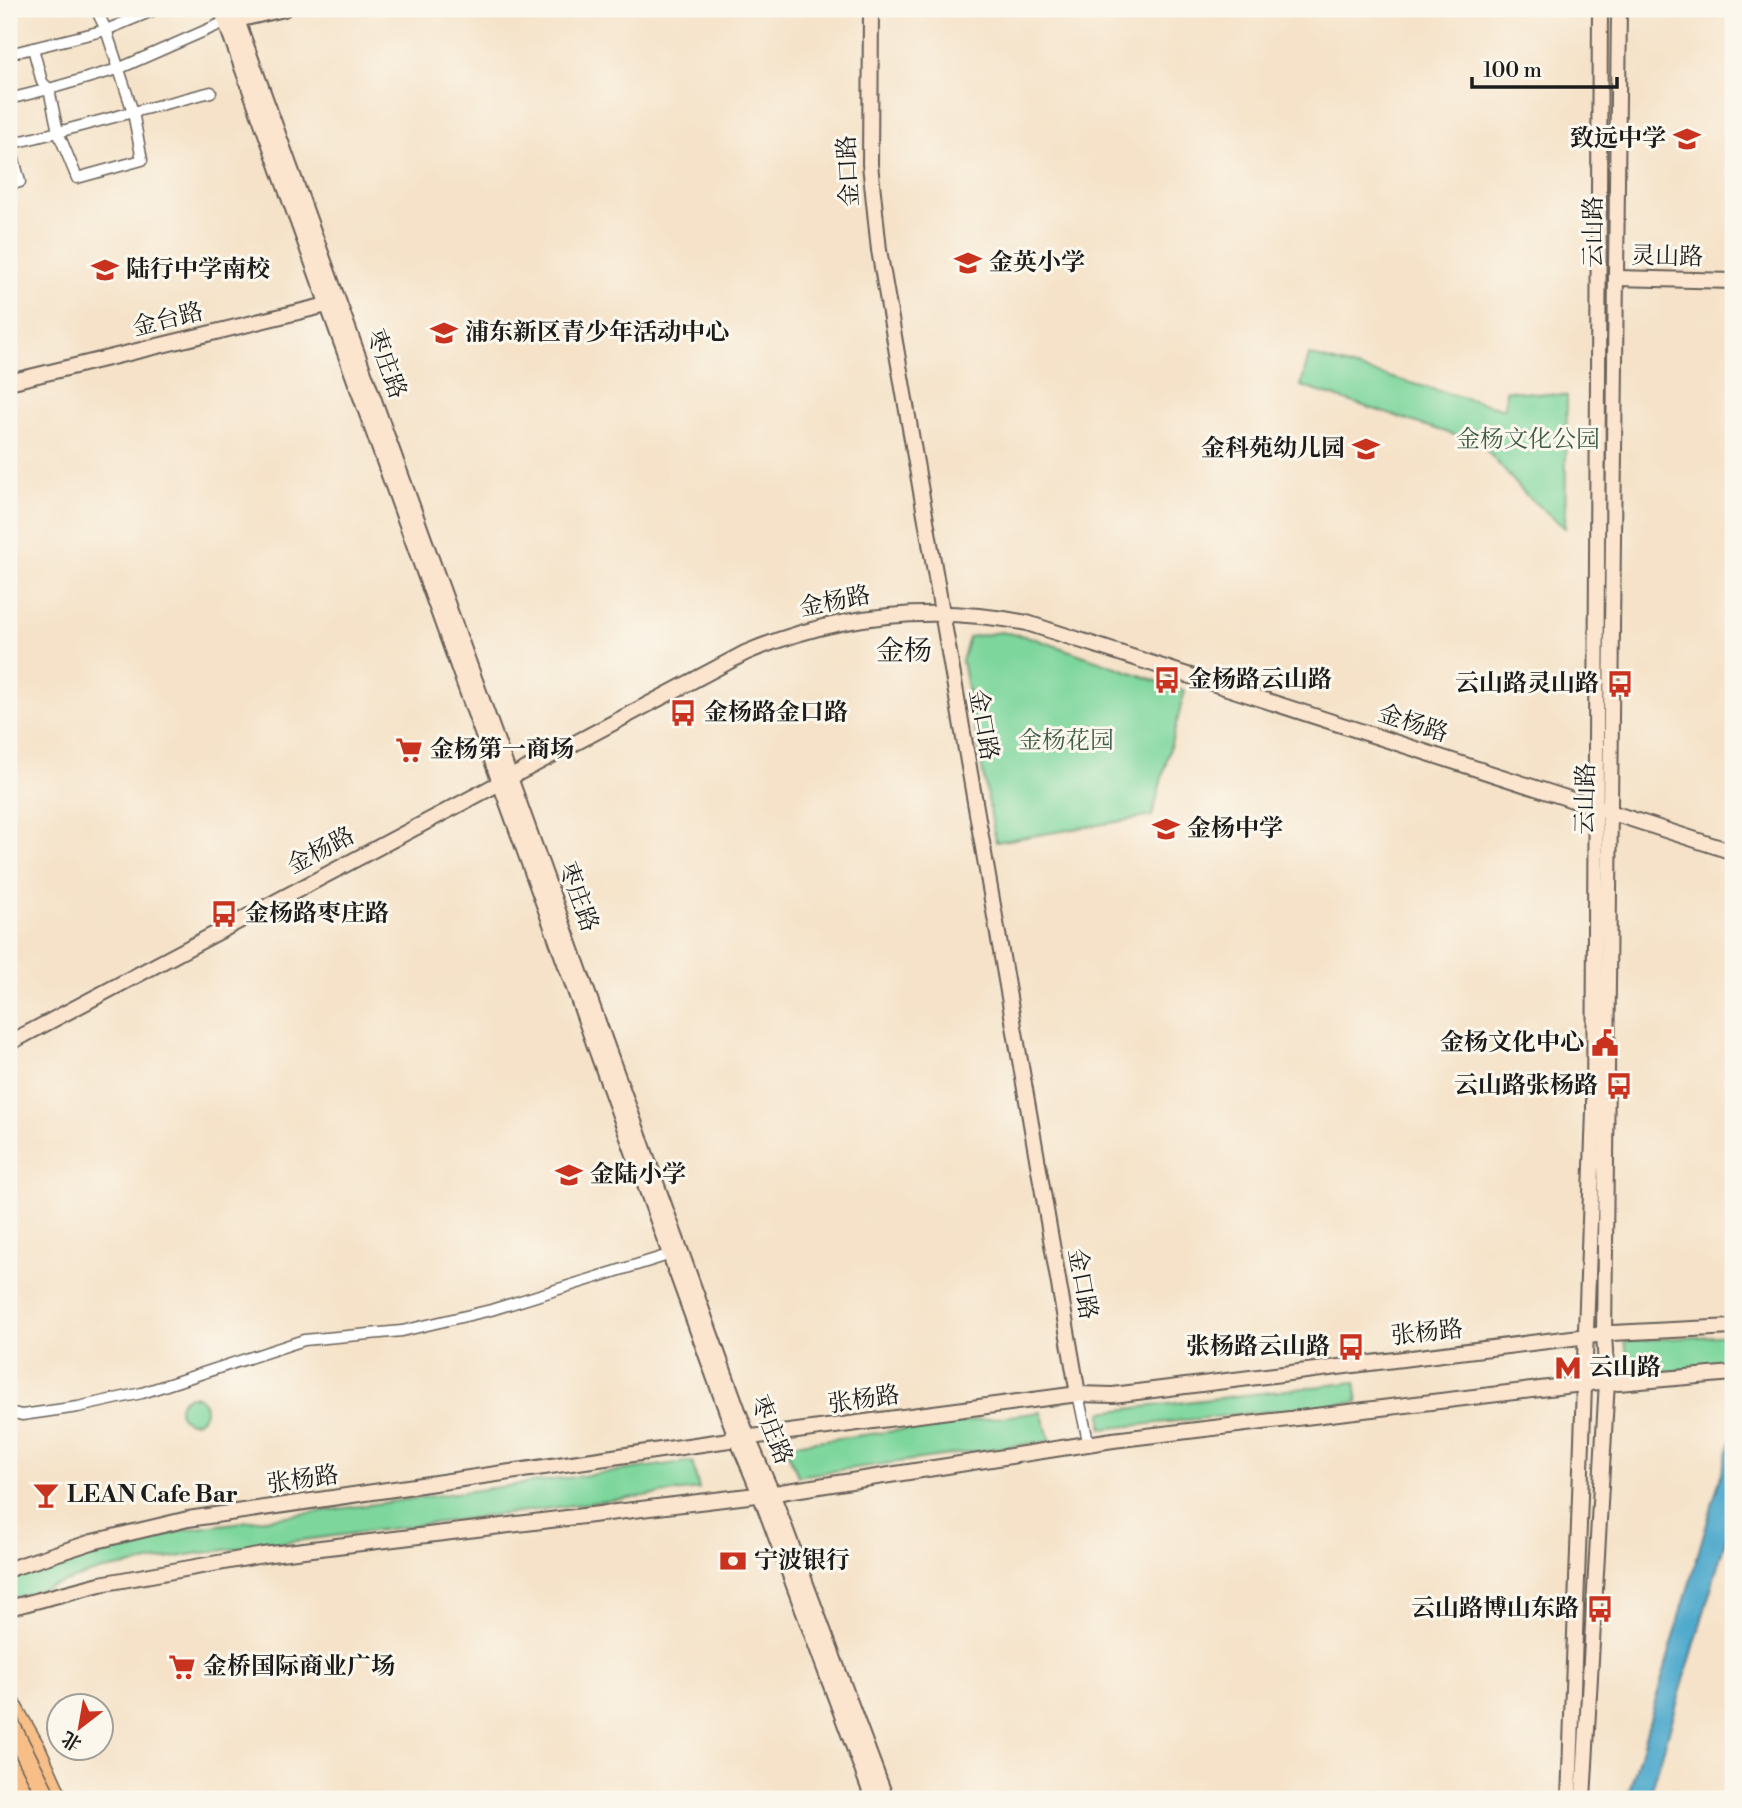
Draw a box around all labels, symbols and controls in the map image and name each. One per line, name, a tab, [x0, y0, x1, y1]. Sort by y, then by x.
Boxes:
scale bar	[1472, 46, 1618, 90]
text: 100 m	[1483, 58, 1542, 84]
place label: 致远中学	[1570, 124, 1666, 154]
school or university icon: 致远中学	[1672, 124, 1702, 154]
street label: 金口路	[832, 134, 866, 208]
street label: 云山路	[1579, 196, 1609, 268]
street label: 灵山路	[1631, 241, 1703, 273]
school or university icon: 金英小学	[953, 248, 983, 278]
place label: 金英小学	[989, 248, 1085, 278]
school or university icon: 陆行中学南校	[90, 255, 120, 285]
place label: 陆行中学南校	[126, 255, 270, 285]
street label: 金台路	[129, 297, 207, 343]
school or university icon: 浦东新区青少年活动中心	[429, 318, 459, 348]
place label: 浦东新区青少年活动中心	[465, 318, 729, 348]
street label: 枣庄路	[360, 325, 412, 403]
park label: 金杨文化公园	[1456, 425, 1600, 455]
place label: 金科苑幼儿园	[1201, 434, 1345, 464]
school or university icon: 金科苑幼儿园	[1351, 434, 1381, 464]
street label: 金杨路	[797, 580, 873, 624]
district label: 金杨	[876, 634, 932, 669]
bus stop icon: 金杨路云山路	[1152, 665, 1182, 695]
place label: 金杨路云山路	[1188, 665, 1332, 695]
place label: 云山路灵山路	[1455, 669, 1599, 699]
bus stop icon: 云山路灵山路	[1605, 669, 1635, 699]
street label: 金口路	[962, 687, 1004, 763]
bus stop icon: 金杨路金口路	[668, 698, 698, 728]
place label: 金杨路金口路	[704, 698, 848, 728]
street label: 金杨路	[1374, 699, 1452, 749]
park label: 金杨花园	[1018, 726, 1114, 756]
supermarket icon: 金杨第一商场	[394, 735, 424, 765]
place label: 金杨第一商场	[430, 735, 574, 765]
street label: 云山路	[1570, 763, 1602, 835]
school or university icon: 金杨中学	[1151, 814, 1181, 844]
place label: 金杨中学	[1187, 814, 1283, 844]
street label: 金杨路	[282, 821, 360, 881]
street label: 枣庄路	[552, 858, 604, 936]
bus stop icon: 金杨路枣庄路	[209, 899, 239, 929]
place label: 金杨路枣庄路	[245, 899, 389, 929]
place label: 金杨文化中心	[1440, 1028, 1584, 1058]
public building icon: 金杨文化中心	[1590, 1028, 1620, 1058]
place label: 云山路张杨路	[1454, 1071, 1598, 1101]
bus stop icon: 云山路张杨路	[1604, 1071, 1634, 1101]
school or university icon: 金陆小学	[554, 1160, 584, 1190]
place label: 金陆小学	[590, 1160, 686, 1190]
street label: 金口路	[1061, 1246, 1103, 1322]
street label: 张杨路	[1390, 1314, 1464, 1352]
place label: 张杨路云山路	[1186, 1332, 1330, 1362]
bus stop icon: 张杨路云山路	[1336, 1332, 1366, 1362]
metro station icon: 云山路	[1553, 1353, 1583, 1383]
place label: 云山路	[1589, 1353, 1661, 1383]
street label: 张杨路	[826, 1380, 902, 1420]
street label: 枣庄路	[744, 1391, 798, 1469]
street label: 张杨路	[265, 1460, 341, 1500]
bar icon: LEAN Cafe Bar	[31, 1480, 61, 1510]
place label: LEAN Cafe Bar	[67, 1480, 238, 1510]
bank icon: 宁波银行	[718, 1546, 748, 1576]
place label: 宁波银行	[754, 1546, 850, 1576]
place label: 云山路博山东路	[1411, 1594, 1579, 1624]
bus stop icon: 云山路博山东路	[1585, 1594, 1615, 1624]
supermarket icon: 金桥国际商业广场	[167, 1652, 197, 1682]
place label: 金桥国际商业广场	[203, 1652, 395, 1682]
north arrow	[46, 1692, 116, 1762]
text: 北	[57, 1726, 86, 1756]

